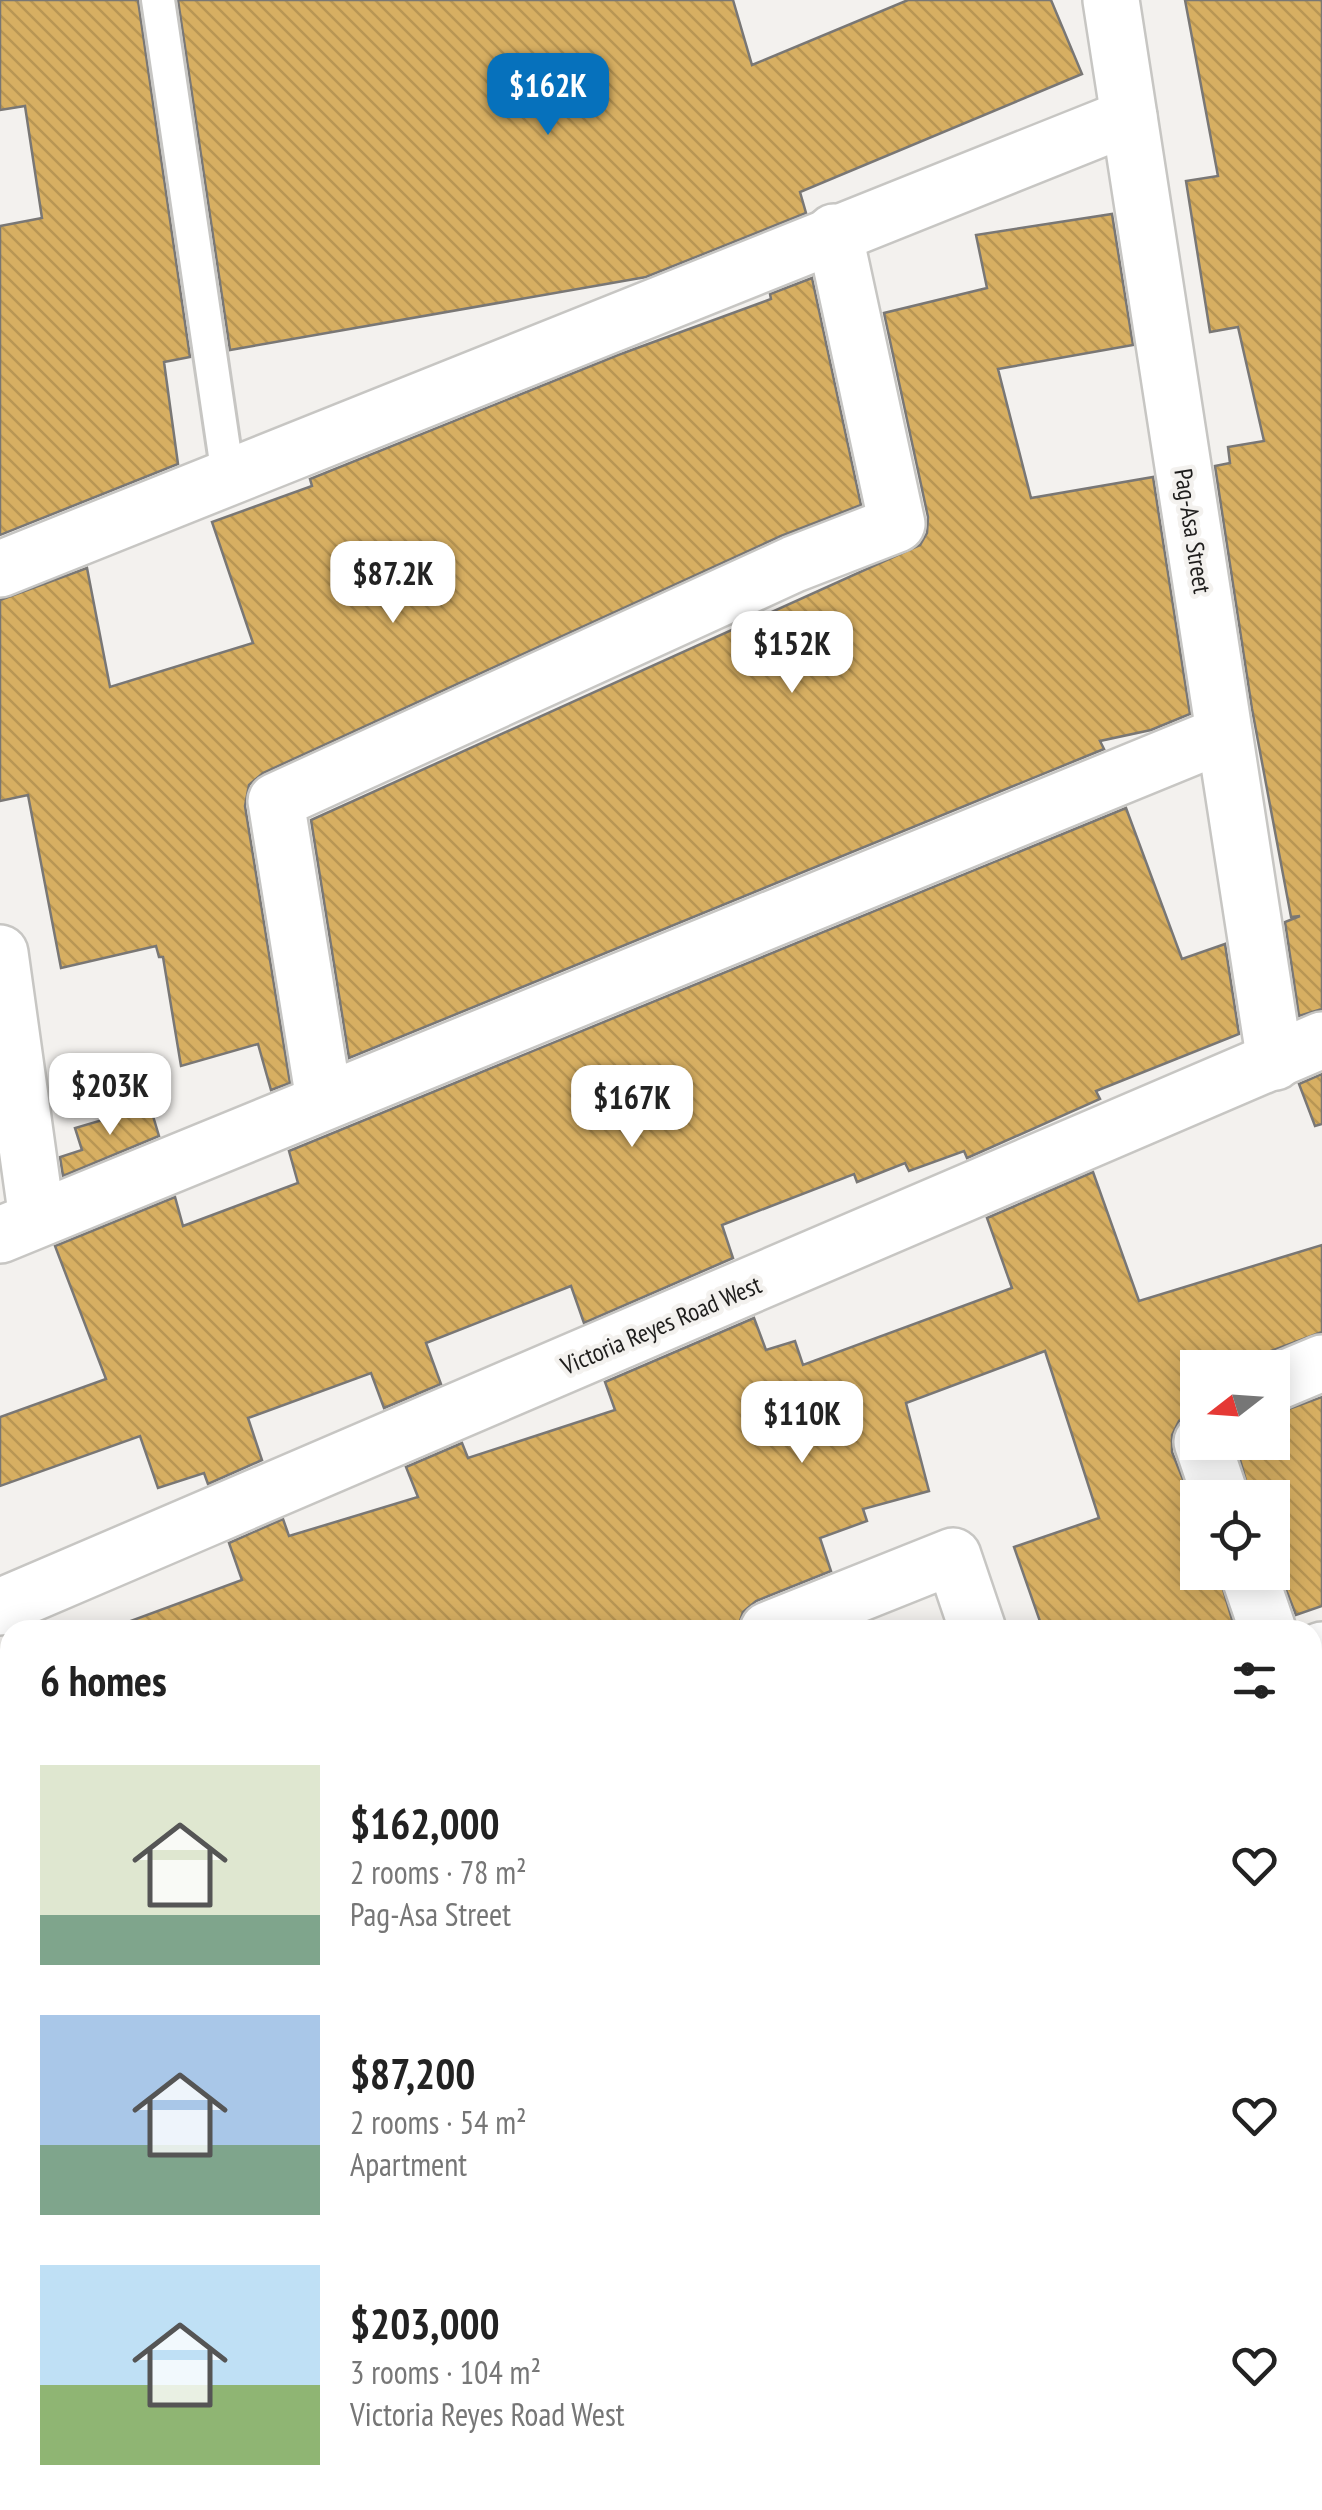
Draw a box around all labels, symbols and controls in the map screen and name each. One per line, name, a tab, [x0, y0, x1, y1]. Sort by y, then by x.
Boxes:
pin: $162K	[478, 53, 618, 138]
text: $162K	[509, 64, 587, 106]
street label: Pag-Asa Street	[1167, 466, 1219, 596]
pin: $87.2K	[312, 541, 474, 626]
text: $87.2K	[352, 552, 434, 594]
pin: $152K	[722, 611, 862, 696]
text: $152K	[753, 622, 831, 664]
pin: $203K	[40, 1053, 180, 1138]
text: $203K	[71, 1064, 149, 1106]
pin: $167K	[562, 1065, 702, 1150]
text: $167K	[593, 1076, 671, 1118]
street label: Victoria Reyes Road West	[555, 1268, 766, 1382]
north arrow	[1180, 1350, 1290, 1460]
map controls	[1180, 1350, 1290, 1590]
pin: $110K	[732, 1381, 872, 1466]
text: $110K	[763, 1392, 841, 1434]
button: locate	[1180, 1480, 1290, 1590]
text: 6 homes	[40, 1653, 167, 1708]
icon: filters	[1227, 1653, 1282, 1708]
text: $162,000	[350, 1796, 500, 1851]
icon: home	[120, 1805, 240, 1925]
icon: heart	[1227, 1838, 1282, 1893]
text: 2 rooms · 78 m²	[350, 1851, 527, 1893]
text: Pag-Asa Street	[350, 1893, 511, 1935]
text: $87,200	[350, 2046, 475, 2101]
icon: home	[120, 2055, 240, 2175]
icon: heart	[1227, 2088, 1282, 2143]
text: 2 rooms · 54 m²	[350, 2101, 527, 2143]
text: Apartment	[350, 2143, 467, 2185]
text: $203,000	[350, 2296, 500, 2351]
icon: home	[120, 2305, 240, 2425]
icon: heart	[1227, 2338, 1282, 2393]
text: 3 rooms · 104 m²	[350, 2351, 541, 2393]
text: Victoria Reyes Road West	[350, 2393, 625, 2435]

